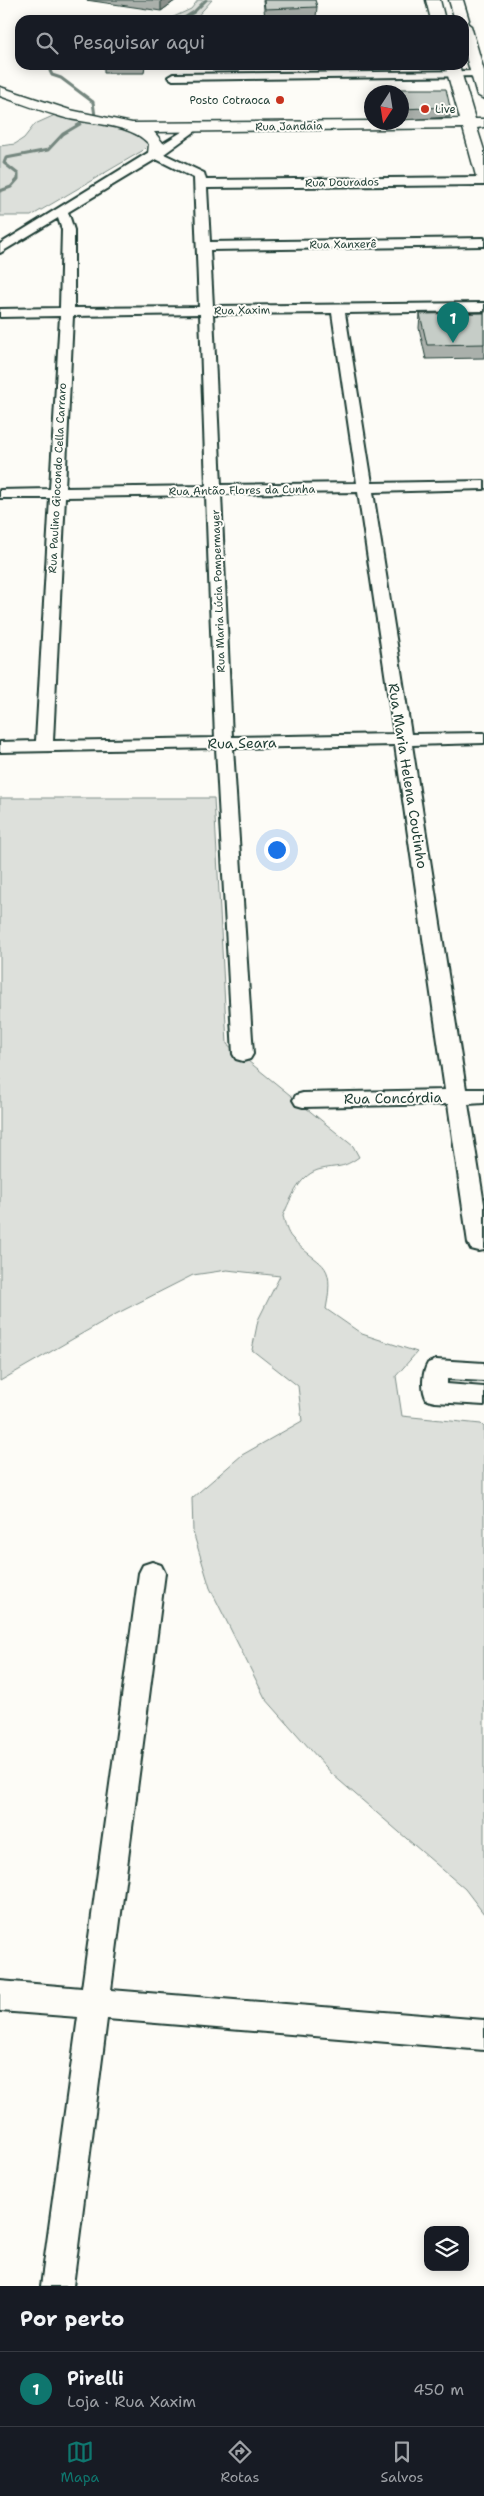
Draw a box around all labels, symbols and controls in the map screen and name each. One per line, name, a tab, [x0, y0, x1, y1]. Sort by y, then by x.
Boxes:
search box	[15, 15, 469, 70]
icon: search	[33, 29, 61, 57]
text: Pesquisar aqui	[73, 30, 205, 55]
north arrow	[364, 85, 409, 130]
place label: Posto Cotraoca	[190, 93, 270, 108]
marker: Posto Cotraoca	[274, 94, 286, 106]
place label: Live	[435, 102, 456, 117]
marker: Live	[419, 103, 431, 115]
street label: Rua Jandaia	[255, 118, 323, 135]
street label: Rua Dourados	[305, 174, 379, 191]
street label: Rua Xanxerê	[309, 236, 377, 253]
pin: 1	[437, 302, 469, 343]
street label: Rua Xaxim	[214, 303, 271, 318]
street label: Rua Paulino Giocondo Cella Carraro	[45, 382, 70, 574]
street label: Rua Antão Flores da Cunha	[169, 482, 316, 499]
street label: Rua Maria Lúcia Pompermayer	[208, 509, 229, 673]
street label: Rua Maria Helena Coutinho	[384, 682, 432, 870]
street label: Rua Seara	[207, 733, 277, 753]
your location	[264, 837, 290, 863]
street label: Rua Concórdia	[344, 1088, 443, 1108]
map controls	[424, 2226, 469, 2271]
button: layers	[424, 2226, 469, 2271]
text: Por perto	[20, 2305, 124, 2333]
text: Pirelli	[67, 2366, 124, 2391]
text: 1	[32, 2379, 40, 2400]
text: 450 m	[413, 2379, 464, 2400]
text: Loja · Rua Xaxim	[67, 2391, 196, 2412]
tab: Mapa	[61, 2438, 99, 2486]
tab: Rotas	[220, 2438, 259, 2486]
tab: Salvos	[381, 2438, 423, 2486]

